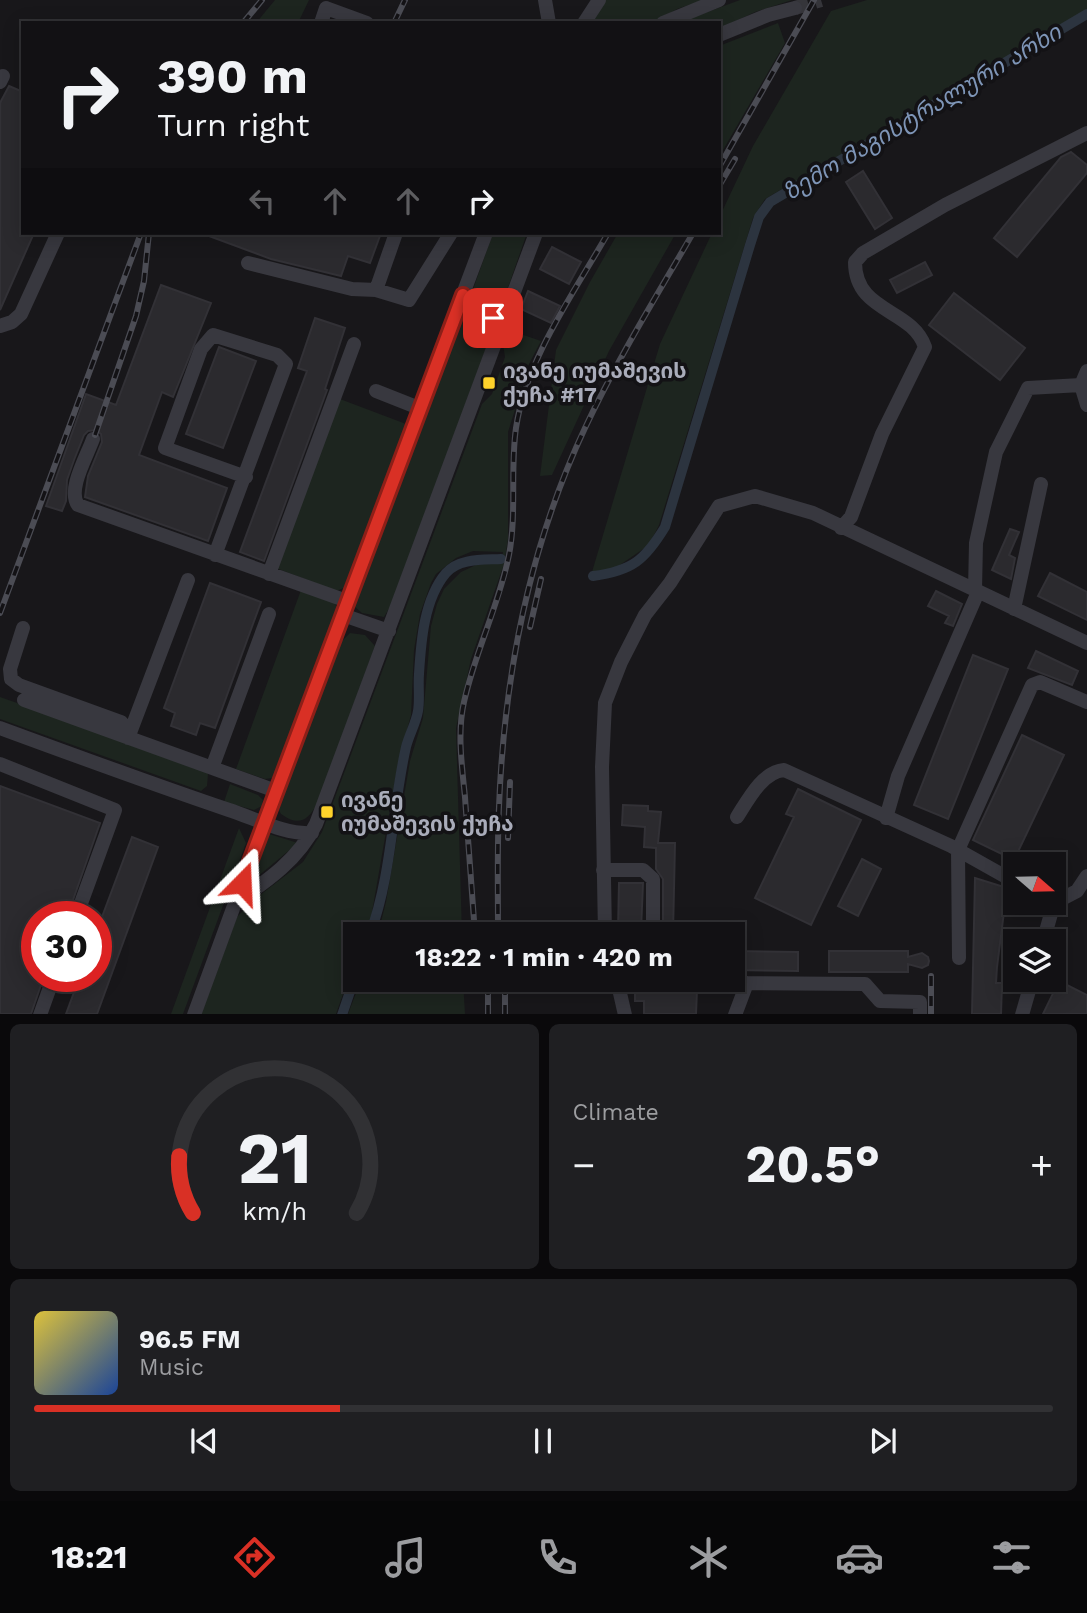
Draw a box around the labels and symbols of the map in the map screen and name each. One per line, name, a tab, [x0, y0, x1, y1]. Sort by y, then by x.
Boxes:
water label: ზემო მაგისტრალური არხი	[779, 18, 1067, 206]
pin	[463, 288, 523, 348]
place label: ივანე იუმაშევის ქუჩა #17	[503, 358, 687, 407]
marker: ივანე იუმაშევის ქუჩა #17	[481, 375, 497, 391]
place label: ივანე იუმაშევის ქუჩა	[341, 787, 514, 836]
marker: ივანე იუმაშევის ქუჩა	[319, 804, 335, 820]
position arrow	[205, 846, 279, 920]
north arrow	[1003, 852, 1066, 915]
speed limit sign: 30	[21, 901, 112, 992]

